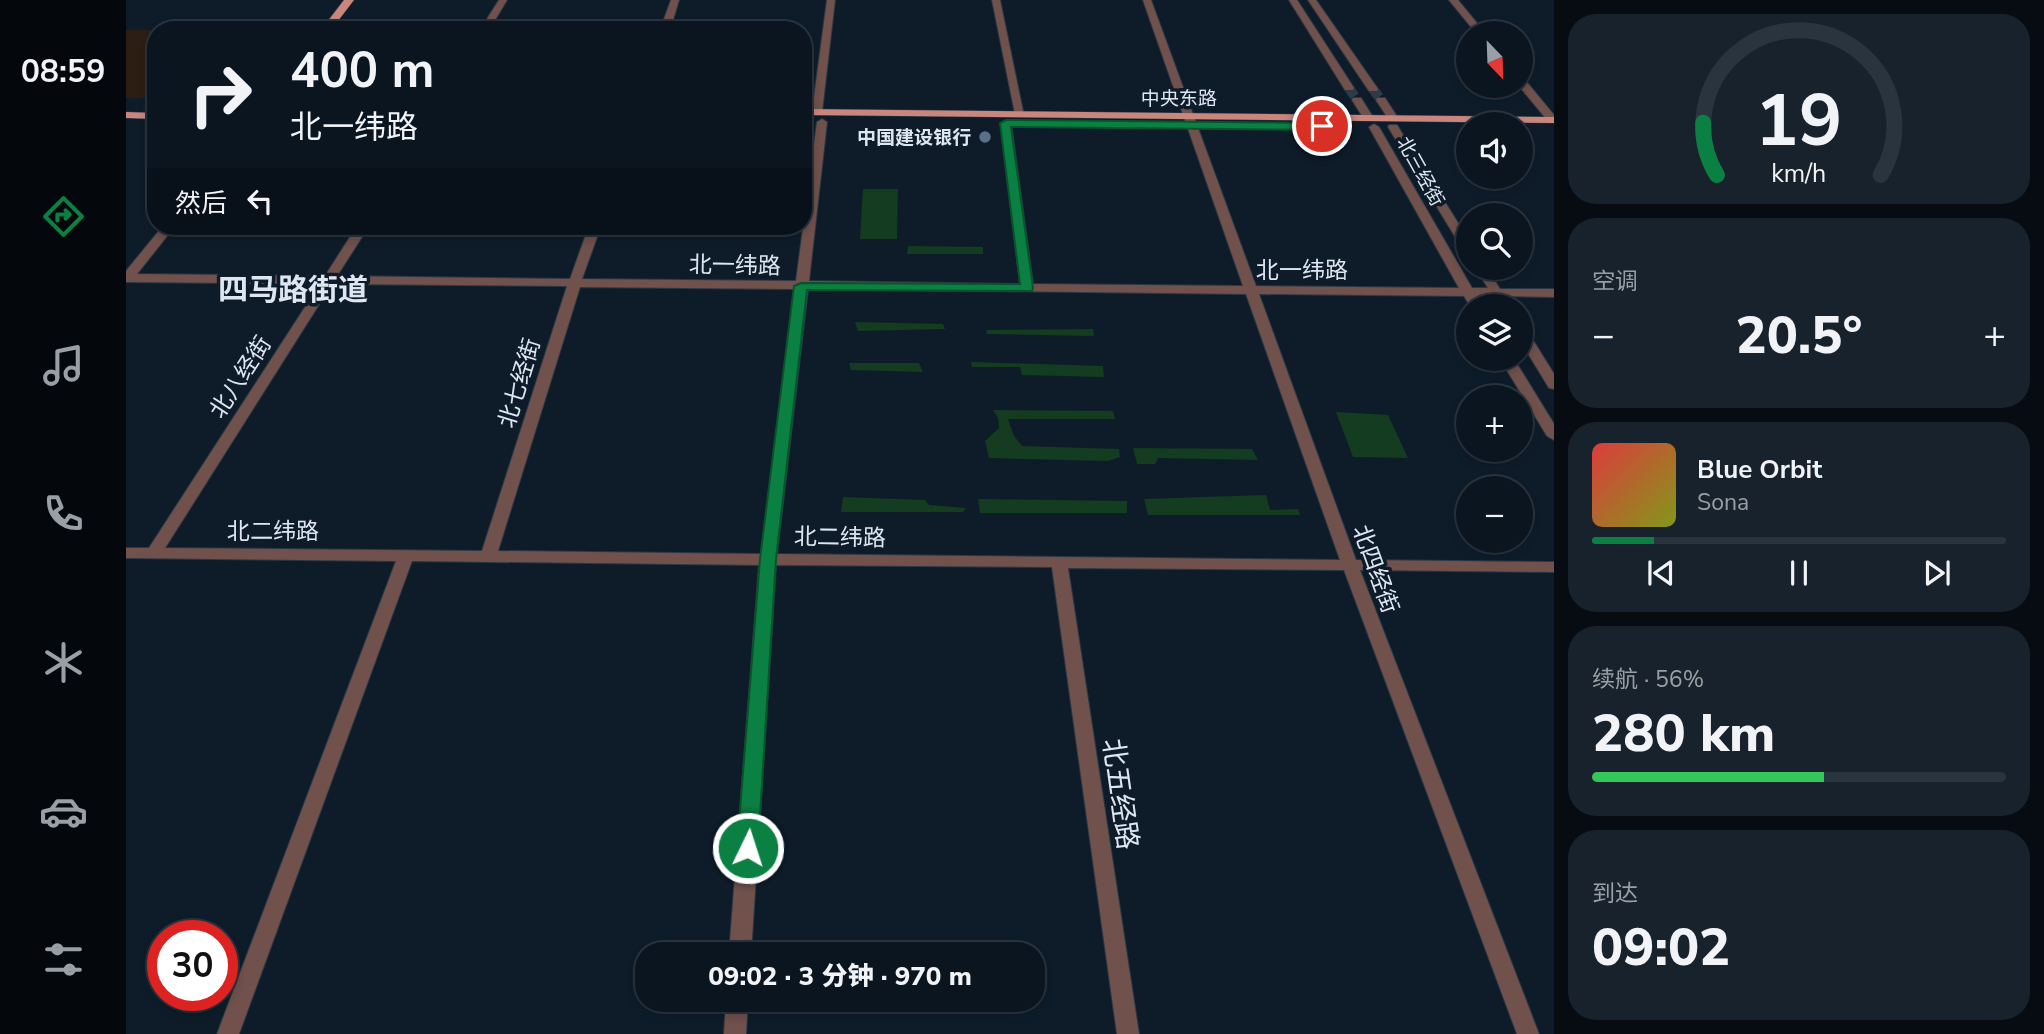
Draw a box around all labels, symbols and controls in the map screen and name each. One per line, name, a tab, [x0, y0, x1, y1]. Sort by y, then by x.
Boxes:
north arrow	[1456, 21, 1533, 98]
map controls	[1456, 21, 1533, 553]
text: 400 m	[290, 37, 434, 104]
icon: right	[175, 49, 266, 140]
text: 08:59	[21, 50, 105, 93]
text: 19	[1755, 71, 1843, 171]
street label: 中央东路	[1141, 86, 1217, 112]
pin	[1292, 96, 1352, 156]
text: 北一纬路	[290, 106, 418, 149]
icon: arrive	[1303, 107, 1341, 145]
button: sound	[1456, 112, 1533, 189]
place label: 中国建设银行	[857, 125, 971, 151]
marker: 中国建设银行	[977, 129, 993, 145]
street label: 北三经街	[1390, 132, 1450, 211]
text: km/h	[1771, 157, 1827, 191]
icon: left	[241, 182, 279, 220]
text: 然后	[175, 186, 227, 221]
icon: directions	[39, 192, 88, 241]
button: search	[1456, 203, 1533, 280]
street label: 北一纬路	[689, 249, 781, 282]
street label: 北一纬路	[1256, 255, 1348, 286]
text: 空调	[1592, 266, 1638, 297]
district label: 四马路街道	[218, 270, 368, 311]
button: layers	[1456, 294, 1533, 371]
text: 20.5°	[1735, 300, 1863, 371]
text: −	[1592, 310, 1615, 361]
text: +	[1983, 310, 2006, 361]
street label: 北八经街	[202, 330, 278, 424]
street label: 北七经街	[491, 335, 548, 432]
icon: music	[39, 341, 88, 390]
button: +	[1456, 385, 1533, 462]
text: Blue Orbit	[1697, 452, 1822, 487]
button: −	[1456, 476, 1533, 553]
text: Sona	[1697, 487, 1749, 518]
icon: phone	[39, 489, 88, 538]
street label: 北二纬路	[227, 516, 319, 547]
street label: 北二纬路	[794, 521, 886, 554]
street label: 北四经街	[1345, 521, 1406, 618]
icon: previous	[1642, 554, 1680, 592]
icon: pause	[1780, 554, 1818, 592]
icon: next	[1918, 554, 1956, 592]
icon: climate	[39, 638, 88, 687]
text: 续航 · 56%	[1592, 664, 1704, 695]
text: 280 km	[1592, 698, 1775, 769]
street label: 北五经路	[1093, 736, 1147, 852]
icon: car	[39, 787, 88, 836]
position arrow	[711, 811, 785, 885]
text: 到达	[1592, 878, 1638, 909]
text: 09:02	[1592, 912, 1730, 983]
speed limit sign: 30	[147, 920, 238, 1011]
icon: filters	[39, 935, 88, 984]
text: 09:02 · 3 分钟 · 970 m	[708, 959, 972, 994]

